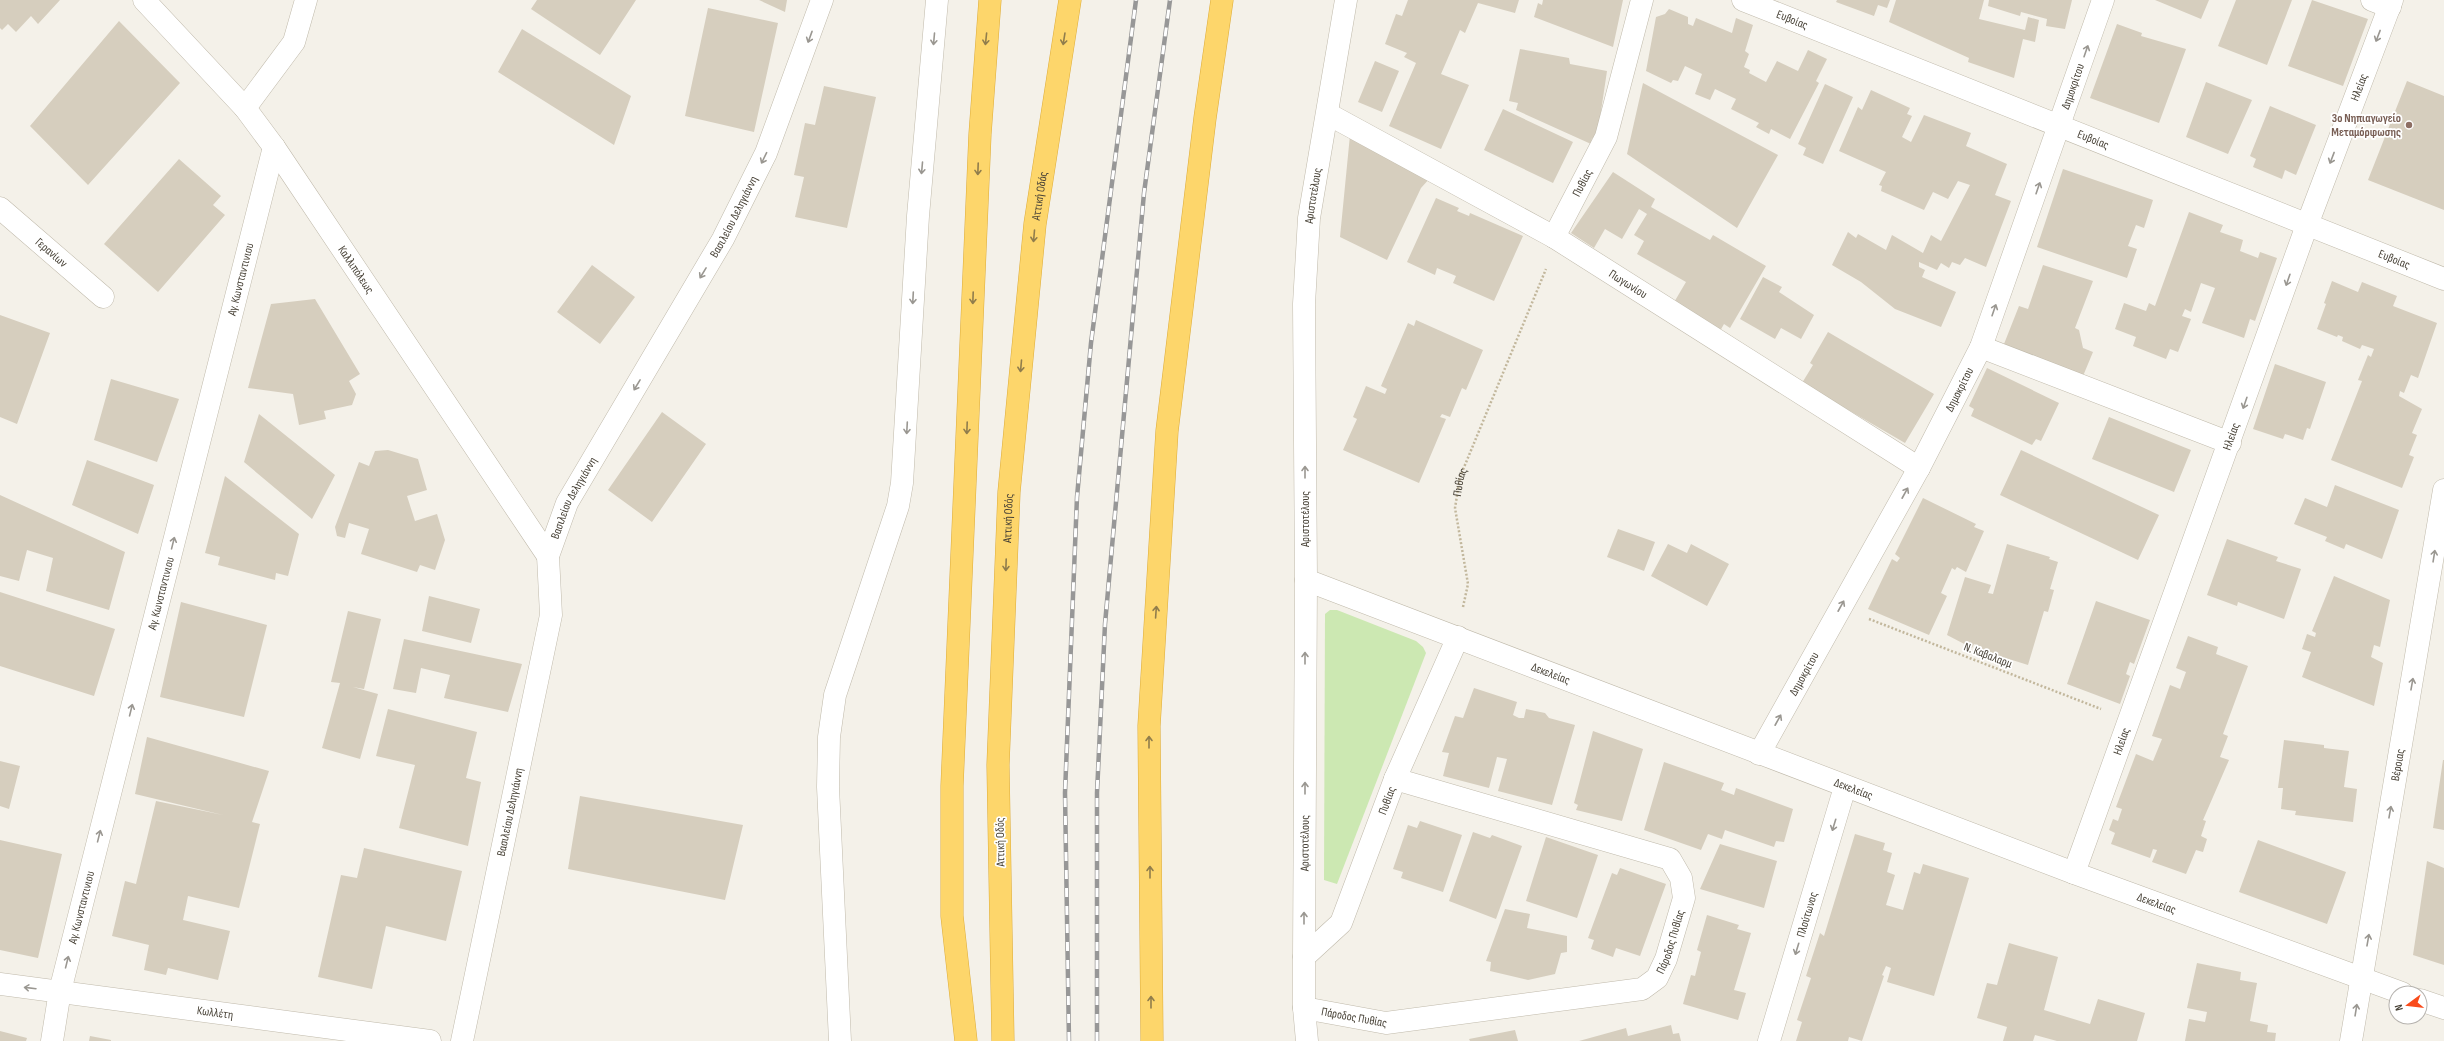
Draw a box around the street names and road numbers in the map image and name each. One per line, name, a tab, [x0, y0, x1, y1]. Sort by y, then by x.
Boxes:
street label: Ευβοίας	[1774, 7, 1810, 33]
street label: Δημοκρίτου	[2058, 62, 2088, 111]
street label: Ηλείας	[2348, 71, 2372, 103]
street label: Ευβοίας	[2075, 127, 2111, 153]
street label: Αριστοτέλους	[1302, 166, 1325, 225]
street label: Πυθίας	[1569, 167, 1596, 199]
street label: Αττική Οδός	[1029, 170, 1051, 222]
street label: Βασιλείου Δεληγιάννη	[707, 174, 761, 260]
street label: Γερανίων	[32, 235, 70, 271]
street label: Αγ. Κωνσταντινιου	[224, 241, 257, 318]
street label: Καλλιπόλεως	[334, 243, 377, 297]
street label: Ευβοίας	[2376, 247, 2412, 273]
street label: Πωγωνίου	[1606, 267, 1650, 302]
street label: Δημοκρίτου	[1942, 365, 1977, 414]
street label: Ηλείας	[2220, 421, 2243, 452]
street label: Βασιλείου Δεληγιάννη	[548, 454, 601, 541]
street label: Πυθίας	[1450, 465, 1471, 498]
street label: Αριστοτέλους	[1298, 491, 1313, 548]
street label: Αττική Οδός	[1000, 493, 1017, 544]
street label: Αγ. Κωνσταντινιου	[145, 555, 178, 632]
street label: Ν. Καβαλαρμ	[1962, 639, 2015, 672]
street label: Δημοκρίτου	[1786, 650, 1823, 698]
street label: Δεκελείας	[1529, 660, 1572, 688]
street label: Ηλείας	[2110, 725, 2134, 757]
street label: Βέροιας	[2388, 747, 2408, 782]
street label: Βασιλείου Δεληγιάννη	[494, 767, 527, 858]
street label: Δεκελείας	[1832, 775, 1875, 804]
street label: Πυθίας	[1375, 784, 1400, 817]
street label: Αριστοτέλους	[1297, 815, 1313, 872]
street label: Αττική Οδός	[993, 817, 1008, 868]
street label: Αγ. Κωνσταντινιου	[65, 869, 98, 946]
street label: Πλούτωνος	[1793, 890, 1821, 939]
street label: Δεκελείας	[2135, 890, 2178, 918]
street label: Πάροδος Πυθίας	[1653, 908, 1688, 976]
street label: Κωλλέτη	[196, 1003, 234, 1023]
street label: Πάροδος Πυθίας	[1320, 1004, 1388, 1031]

